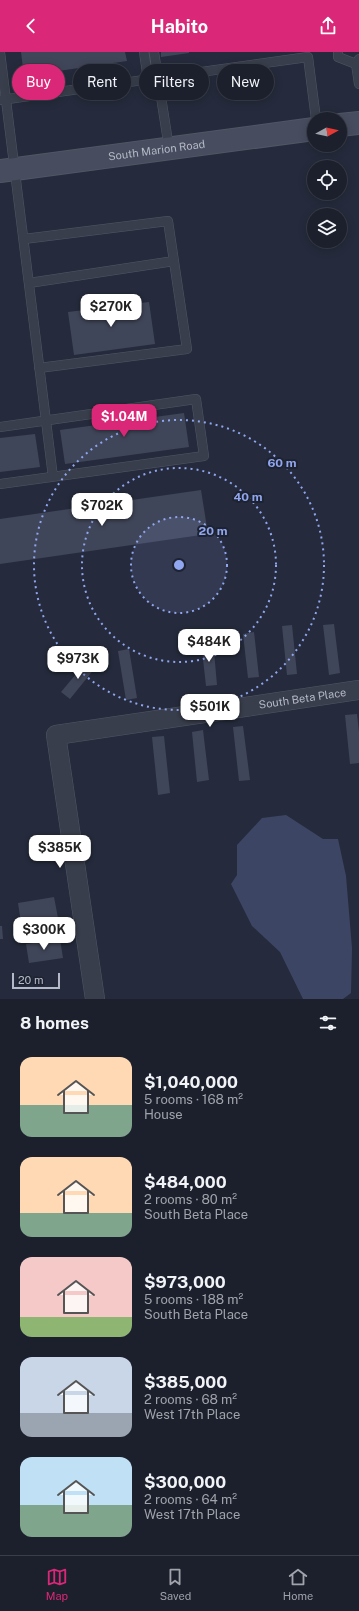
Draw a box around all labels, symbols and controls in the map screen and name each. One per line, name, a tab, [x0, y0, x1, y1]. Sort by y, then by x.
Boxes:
icon: back	[20, 15, 42, 37]
icon: share	[317, 15, 339, 37]
text: Habito	[151, 16, 208, 37]
chip: Buy	[12, 64, 65, 100]
chip: Rent	[73, 64, 131, 100]
chip: Filters	[139, 64, 209, 100]
chip: New	[217, 64, 274, 100]
north arrow	[307, 112, 347, 152]
map controls	[307, 112, 347, 248]
street label: South Marion Road	[107, 138, 206, 162]
button: locate	[307, 160, 347, 200]
button: layers	[307, 208, 347, 248]
pin: $270K	[83, 294, 139, 328]
text: $270K	[90, 299, 132, 314]
pin: $1.04M	[91, 404, 157, 438]
text: $1.04M	[101, 409, 147, 424]
text: 60 m	[267, 456, 297, 470]
text: 40 m	[233, 490, 263, 504]
pin: $702K	[74, 493, 130, 527]
text: $702K	[81, 498, 123, 513]
text: 20 m	[199, 524, 228, 538]
centre of rings	[172, 558, 186, 572]
pin: $484K	[181, 629, 237, 663]
text: $484K	[187, 634, 231, 649]
pin: $973K	[50, 646, 106, 680]
text: $973K	[56, 651, 100, 666]
street label: South Beta Place	[258, 686, 347, 711]
pin: $501K	[182, 694, 238, 728]
text: $501K	[190, 699, 230, 714]
pin: $385K	[32, 835, 88, 869]
text: $385K	[38, 840, 82, 855]
pin: $300K	[16, 917, 72, 951]
text: $300K	[22, 922, 66, 937]
scale bar	[12, 971, 60, 990]
text: 20 m	[18, 974, 43, 986]
icon: filters	[317, 1012, 339, 1034]
text: 8 homes	[20, 1013, 89, 1033]
text: $1,040,000	[144, 1072, 238, 1092]
icon: home	[52, 1073, 100, 1121]
text: 5 rooms · 168 m²	[144, 1092, 243, 1107]
text: House	[144, 1107, 183, 1122]
text: $484,000	[144, 1172, 227, 1192]
icon: home	[52, 1173, 100, 1221]
text: 2 rooms · 80 m²	[144, 1192, 237, 1207]
text: South Beta Place	[144, 1207, 248, 1222]
text: $973,000	[144, 1272, 226, 1292]
icon: home	[52, 1273, 100, 1321]
text: 5 rooms · 188 m²	[144, 1292, 243, 1307]
text: South Beta Place	[144, 1307, 248, 1322]
text: $385,000	[144, 1372, 227, 1392]
icon: home	[52, 1373, 100, 1421]
text: 2 rooms · 68 m²	[144, 1392, 237, 1407]
text: West 17th Place	[144, 1407, 240, 1422]
text: $300,000	[144, 1472, 226, 1492]
icon: home	[52, 1473, 100, 1521]
text: 2 rooms · 64 m²	[144, 1492, 237, 1507]
text: West 17th Place	[144, 1507, 240, 1522]
tab: Map	[46, 1566, 68, 1602]
tab: Saved	[160, 1566, 191, 1602]
tab: Home	[283, 1566, 313, 1602]

